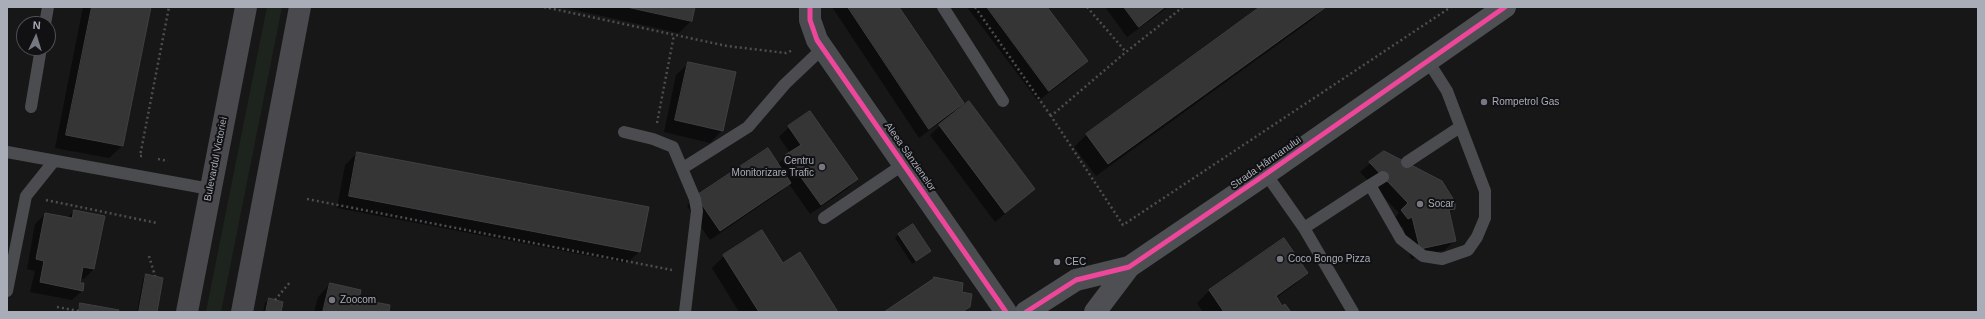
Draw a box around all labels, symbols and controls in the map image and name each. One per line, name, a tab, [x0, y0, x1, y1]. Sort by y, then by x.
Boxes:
north arrow	[16, 16, 56, 56]
text: N	[32, 19, 41, 31]
place label: Rompetrol Gas	[1492, 96, 1559, 108]
marker: Rompetrol Gas	[1479, 97, 1489, 107]
street label: Bulevardul Victoriei	[202, 116, 230, 202]
street label: Aleea Sânzienelor	[882, 120, 938, 194]
street label: Strada Hărmanului	[1228, 134, 1304, 192]
place label: Centru Monitorizare Trafic	[732, 155, 814, 178]
marker: Centru Monitorizare Trafic	[817, 162, 827, 172]
place label: Socar	[1428, 198, 1454, 210]
marker: Socar	[1415, 199, 1425, 209]
place label: Coco Bongo Pizza	[1288, 253, 1370, 265]
marker: Coco Bongo Pizza	[1275, 254, 1285, 264]
place label: CEC	[1065, 256, 1086, 268]
marker: CEC	[1052, 257, 1062, 267]
place label: Zoocom	[340, 294, 376, 306]
marker: Zoocom	[327, 295, 337, 305]

